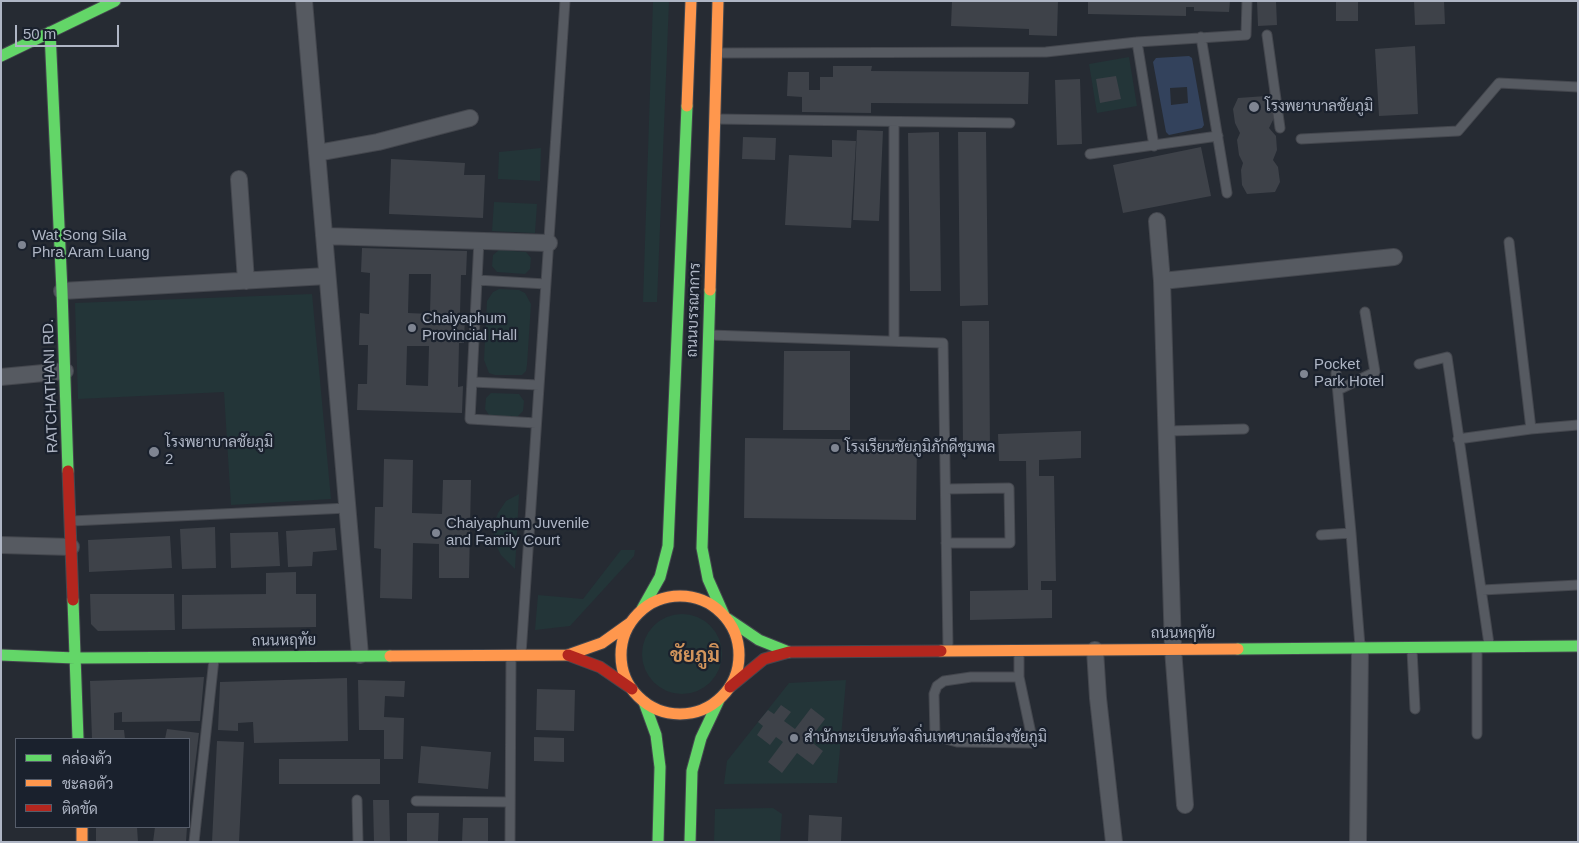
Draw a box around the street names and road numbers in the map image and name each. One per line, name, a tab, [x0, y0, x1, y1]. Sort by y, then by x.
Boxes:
street label: ถนนบรรณาการ	[683, 262, 705, 358]
street label: RATCHATHANI RD.	[40, 319, 62, 453]
street label: ถนนหฤทัย	[1151, 625, 1215, 643]
street label: ถนนหฤทัย	[252, 631, 316, 651]

